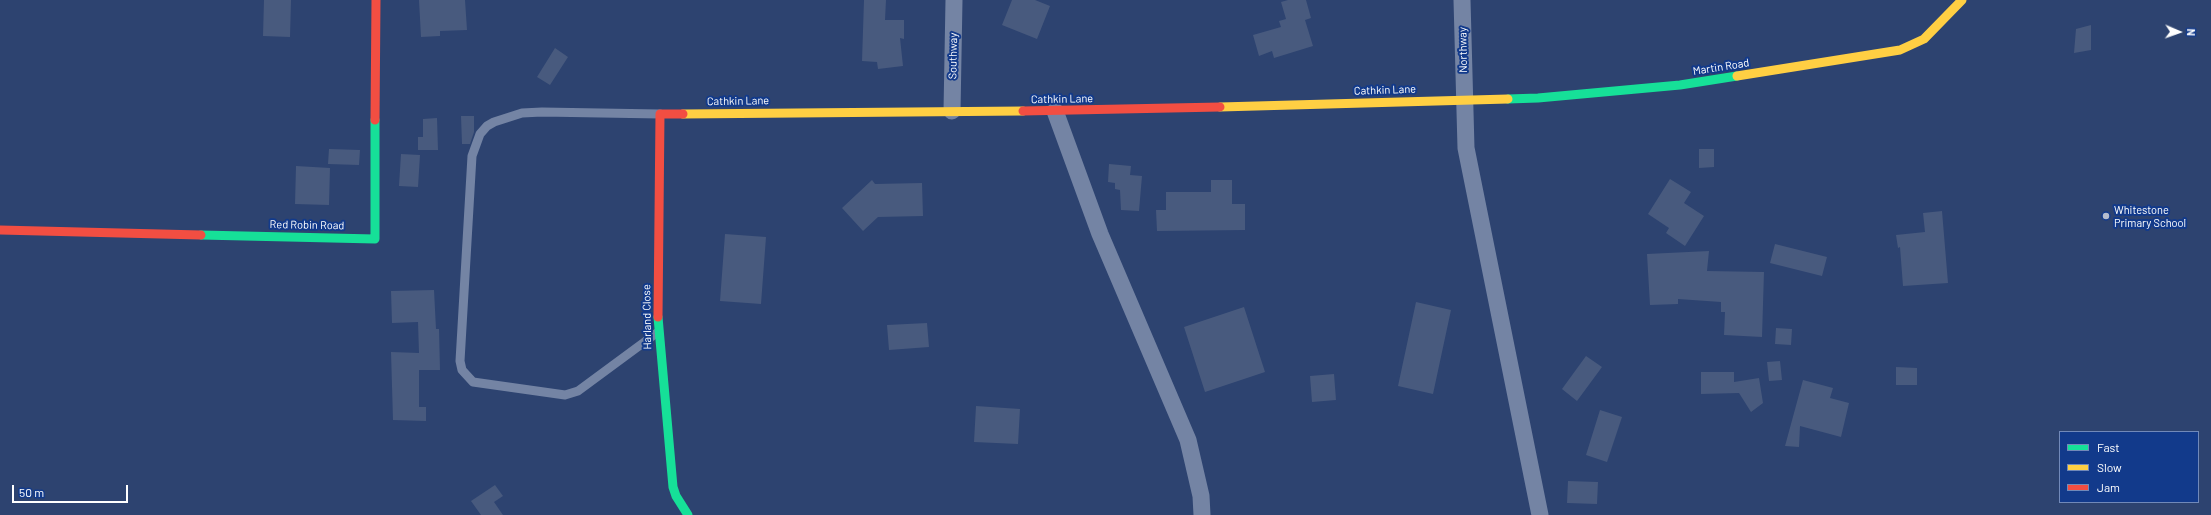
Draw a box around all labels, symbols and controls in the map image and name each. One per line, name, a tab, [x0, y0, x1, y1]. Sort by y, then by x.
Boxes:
north arrow	[2159, 12, 2199, 52]
street label: Northway	[1456, 27, 1470, 73]
text: N	[2185, 29, 2198, 36]
street label: Southway	[946, 33, 960, 79]
street label: Martin Road	[1692, 56, 1750, 78]
street label: Cathkin Lane	[1354, 82, 1416, 98]
street label: Cathkin Lane	[1031, 92, 1093, 106]
street label: Cathkin Lane	[707, 94, 769, 108]
place label: Whitestone Primary School	[2114, 203, 2186, 229]
marker: Whitestone Primary School	[2101, 211, 2111, 221]
street label: Red Robin Road	[270, 218, 344, 232]
street label: Harland Close	[640, 284, 654, 350]
legend	[2059, 431, 2199, 503]
text: Fast	[2097, 440, 2120, 454]
text: Slow	[2097, 460, 2122, 474]
scale bar	[14, 477, 130, 503]
text: Jam	[2097, 480, 2120, 494]
text: 50 m	[19, 485, 44, 499]

